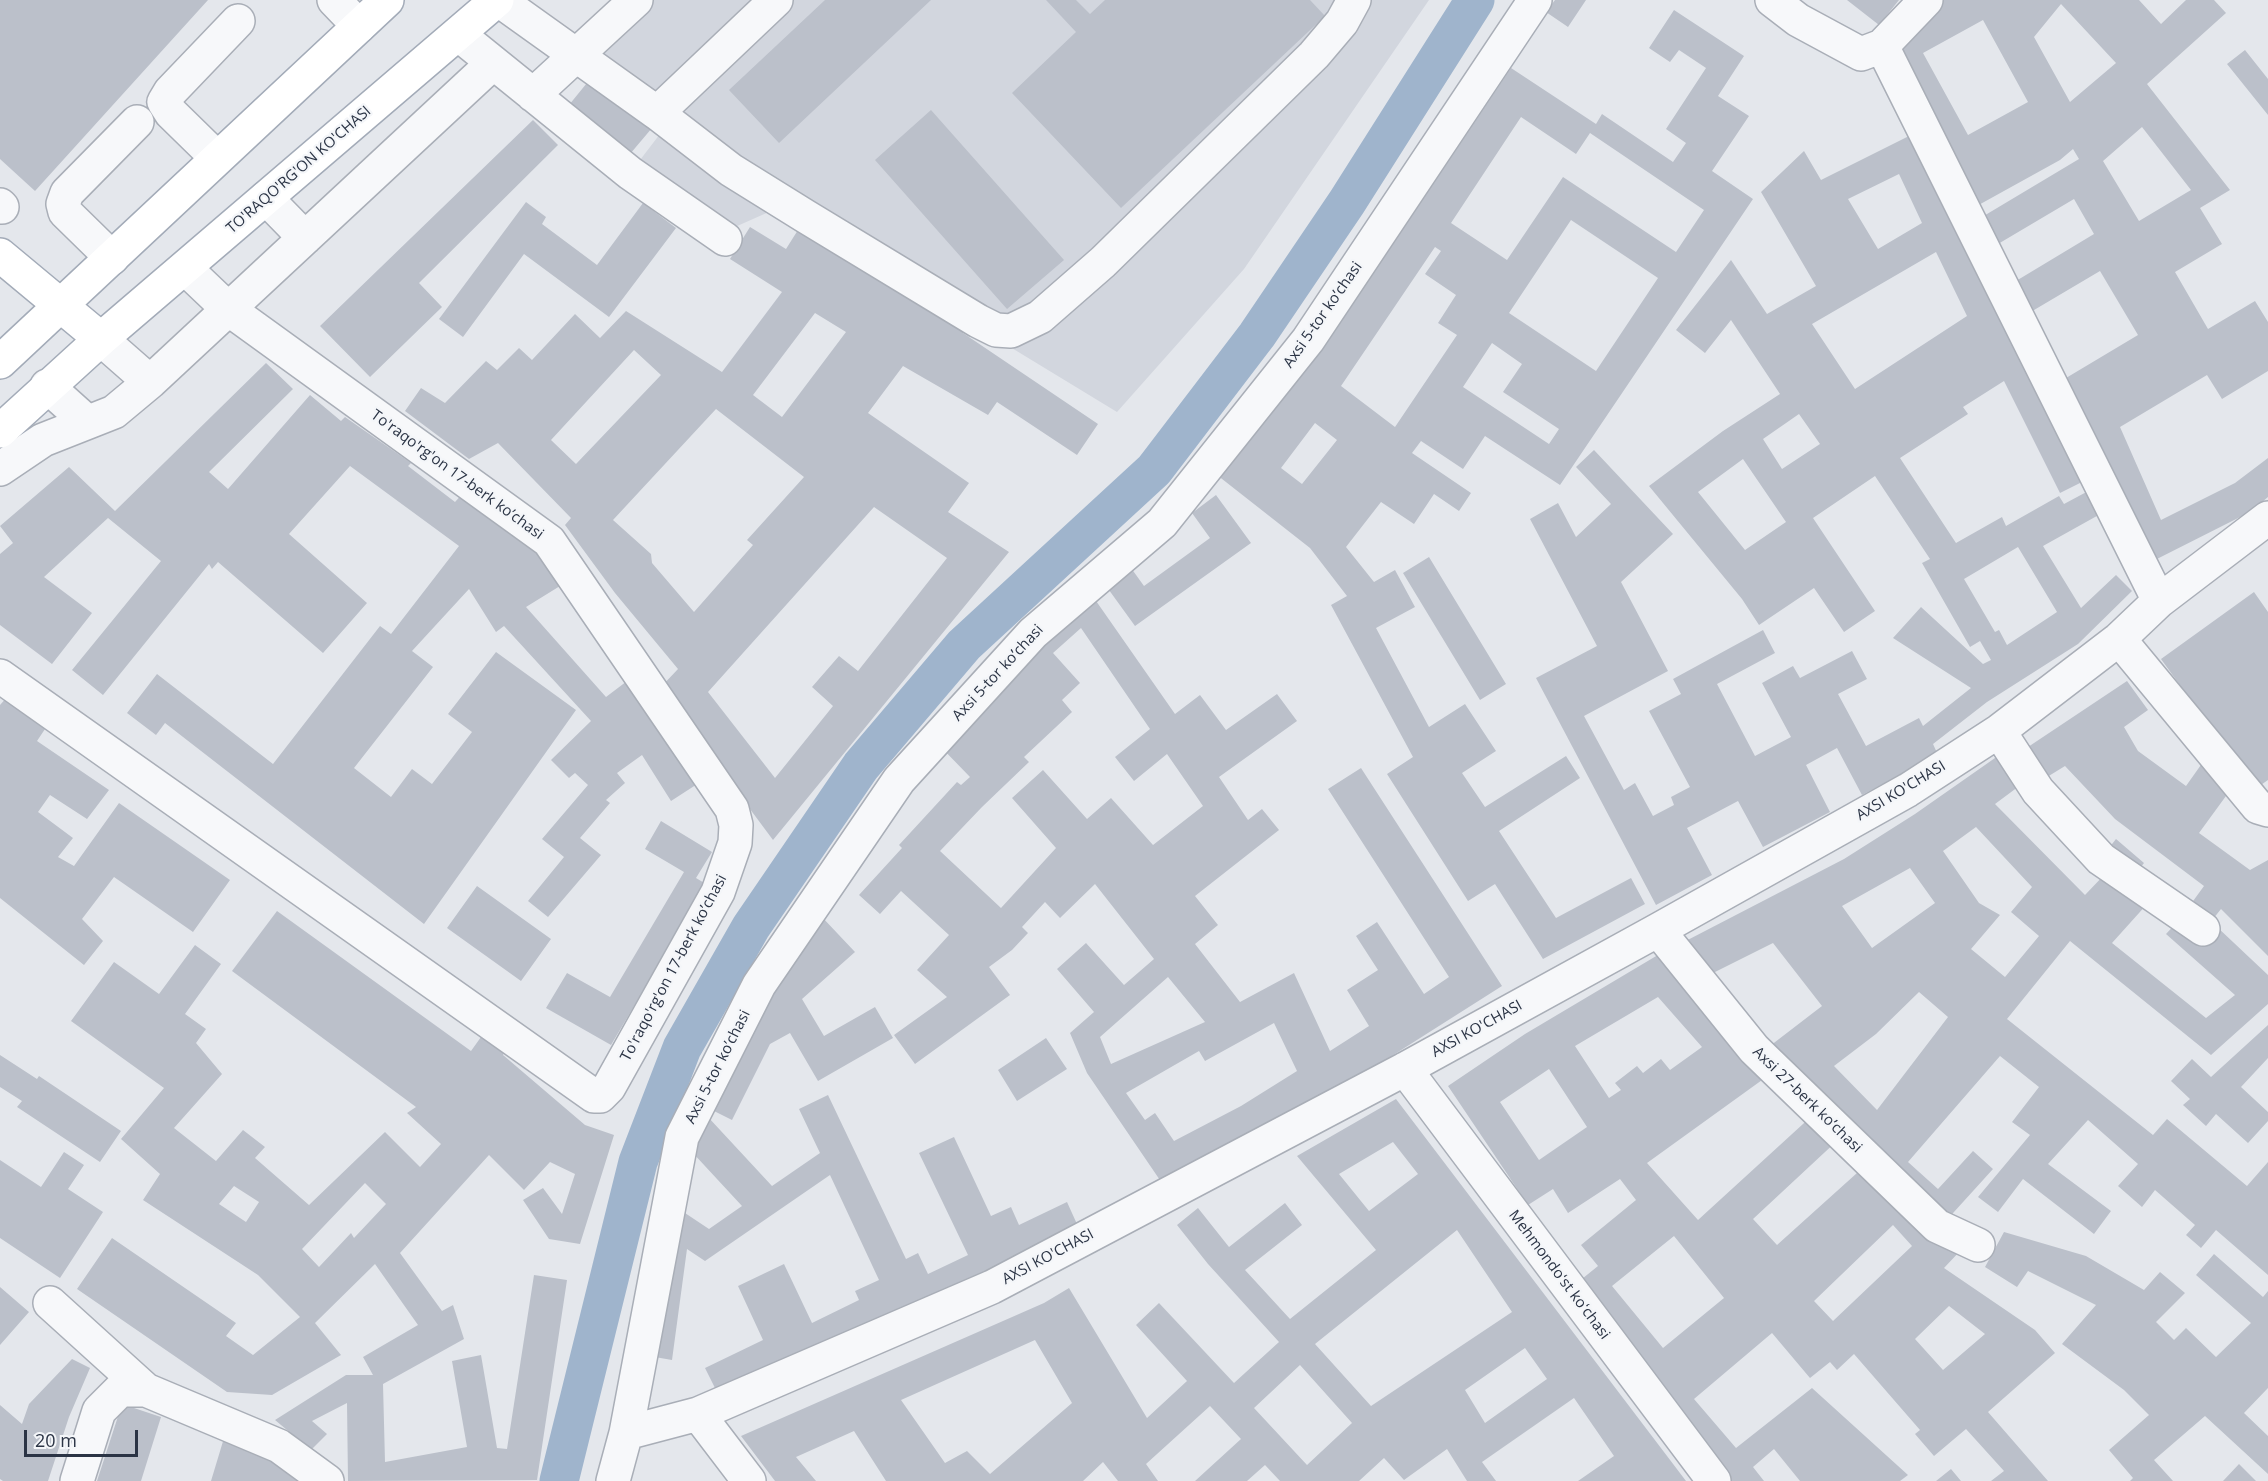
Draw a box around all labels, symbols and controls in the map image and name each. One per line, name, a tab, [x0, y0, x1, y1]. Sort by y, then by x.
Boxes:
street label: TO'RAQO'RG'ON KO'CHASI	[223, 102, 375, 238]
street label: Аxsi 5-tor koʼchasi	[1280, 259, 1366, 371]
street label: To'raqo'rg'on 17-berk koʼchasi	[367, 406, 547, 544]
street label: Аxsi 5-tor koʼchasi	[949, 621, 1047, 725]
street label: AXSI KO'CHASI	[1853, 757, 1949, 825]
street label: To'raqo'rg'on 17-berk koʼchasi	[617, 872, 731, 1064]
street label: AXSI KO'CHASI	[1428, 997, 1526, 1061]
street label: Аxsi 5-tor koʼchasi	[682, 1007, 754, 1127]
street label: Аxsi 27-berk koʼchasi	[1749, 1043, 1865, 1157]
street label: Mehmondoʻst koʻchasi	[1505, 1207, 1613, 1343]
street label: AXSI KO'CHASI	[999, 1225, 1097, 1289]
scale bar	[27, 1418, 141, 1456]
text: 20 m	[35, 1428, 77, 1452]

